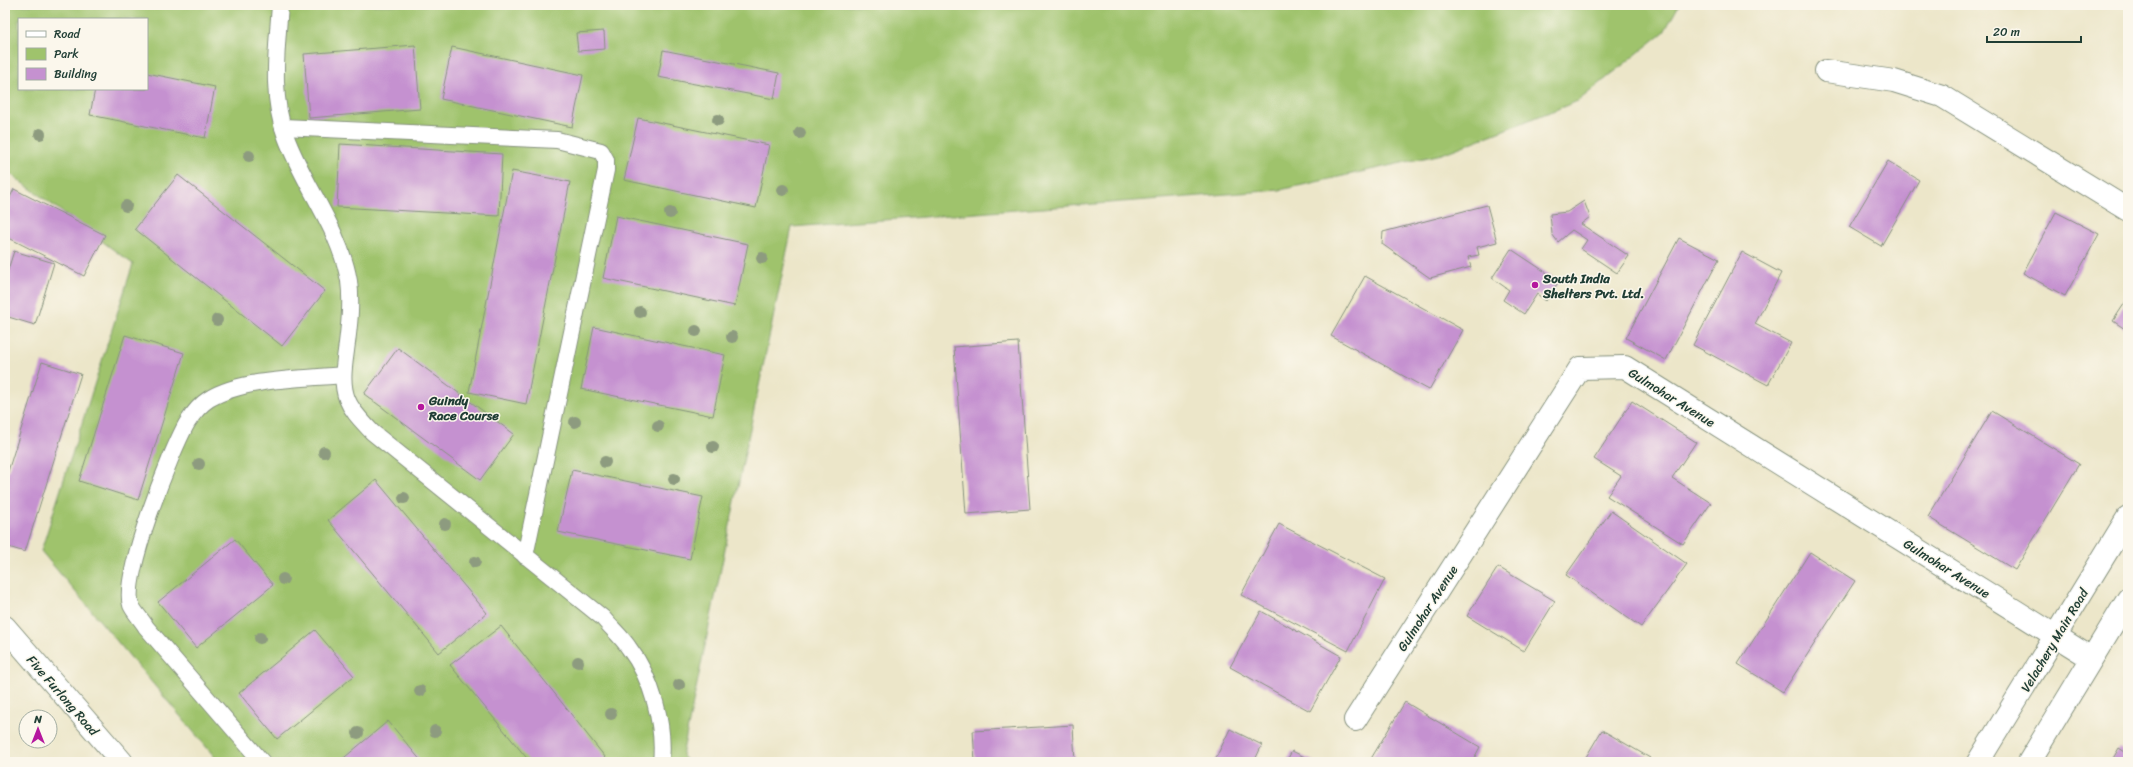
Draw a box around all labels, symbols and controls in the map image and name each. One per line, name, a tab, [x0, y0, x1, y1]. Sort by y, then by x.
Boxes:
legend	[18, 18, 148, 90]
scale bar	[1987, 18, 2081, 44]
text: 20 m	[1993, 21, 2020, 43]
text: Road	[54, 23, 81, 45]
text: Park	[54, 43, 79, 65]
text: Building	[54, 63, 97, 85]
place label: South India Shelters Pvt. Ltd.	[1542, 267, 1644, 305]
marker: South India Shelters Pvt. Ltd.	[1530, 280, 1540, 290]
street label: Gulmohar Avenue	[1624, 361, 1720, 433]
place label: Guindy Race Course	[428, 389, 499, 427]
marker: Guindy Race Course	[416, 402, 426, 412]
street label: Gulmohar Avenue	[1899, 532, 1995, 604]
street label: Gulmohar Avenue	[1391, 561, 1464, 656]
street label: Velachery Main Road	[2014, 583, 2095, 697]
street label: Five Furlong Road	[21, 650, 105, 742]
north arrow	[18, 709, 58, 749]
text: N	[33, 710, 42, 729]

